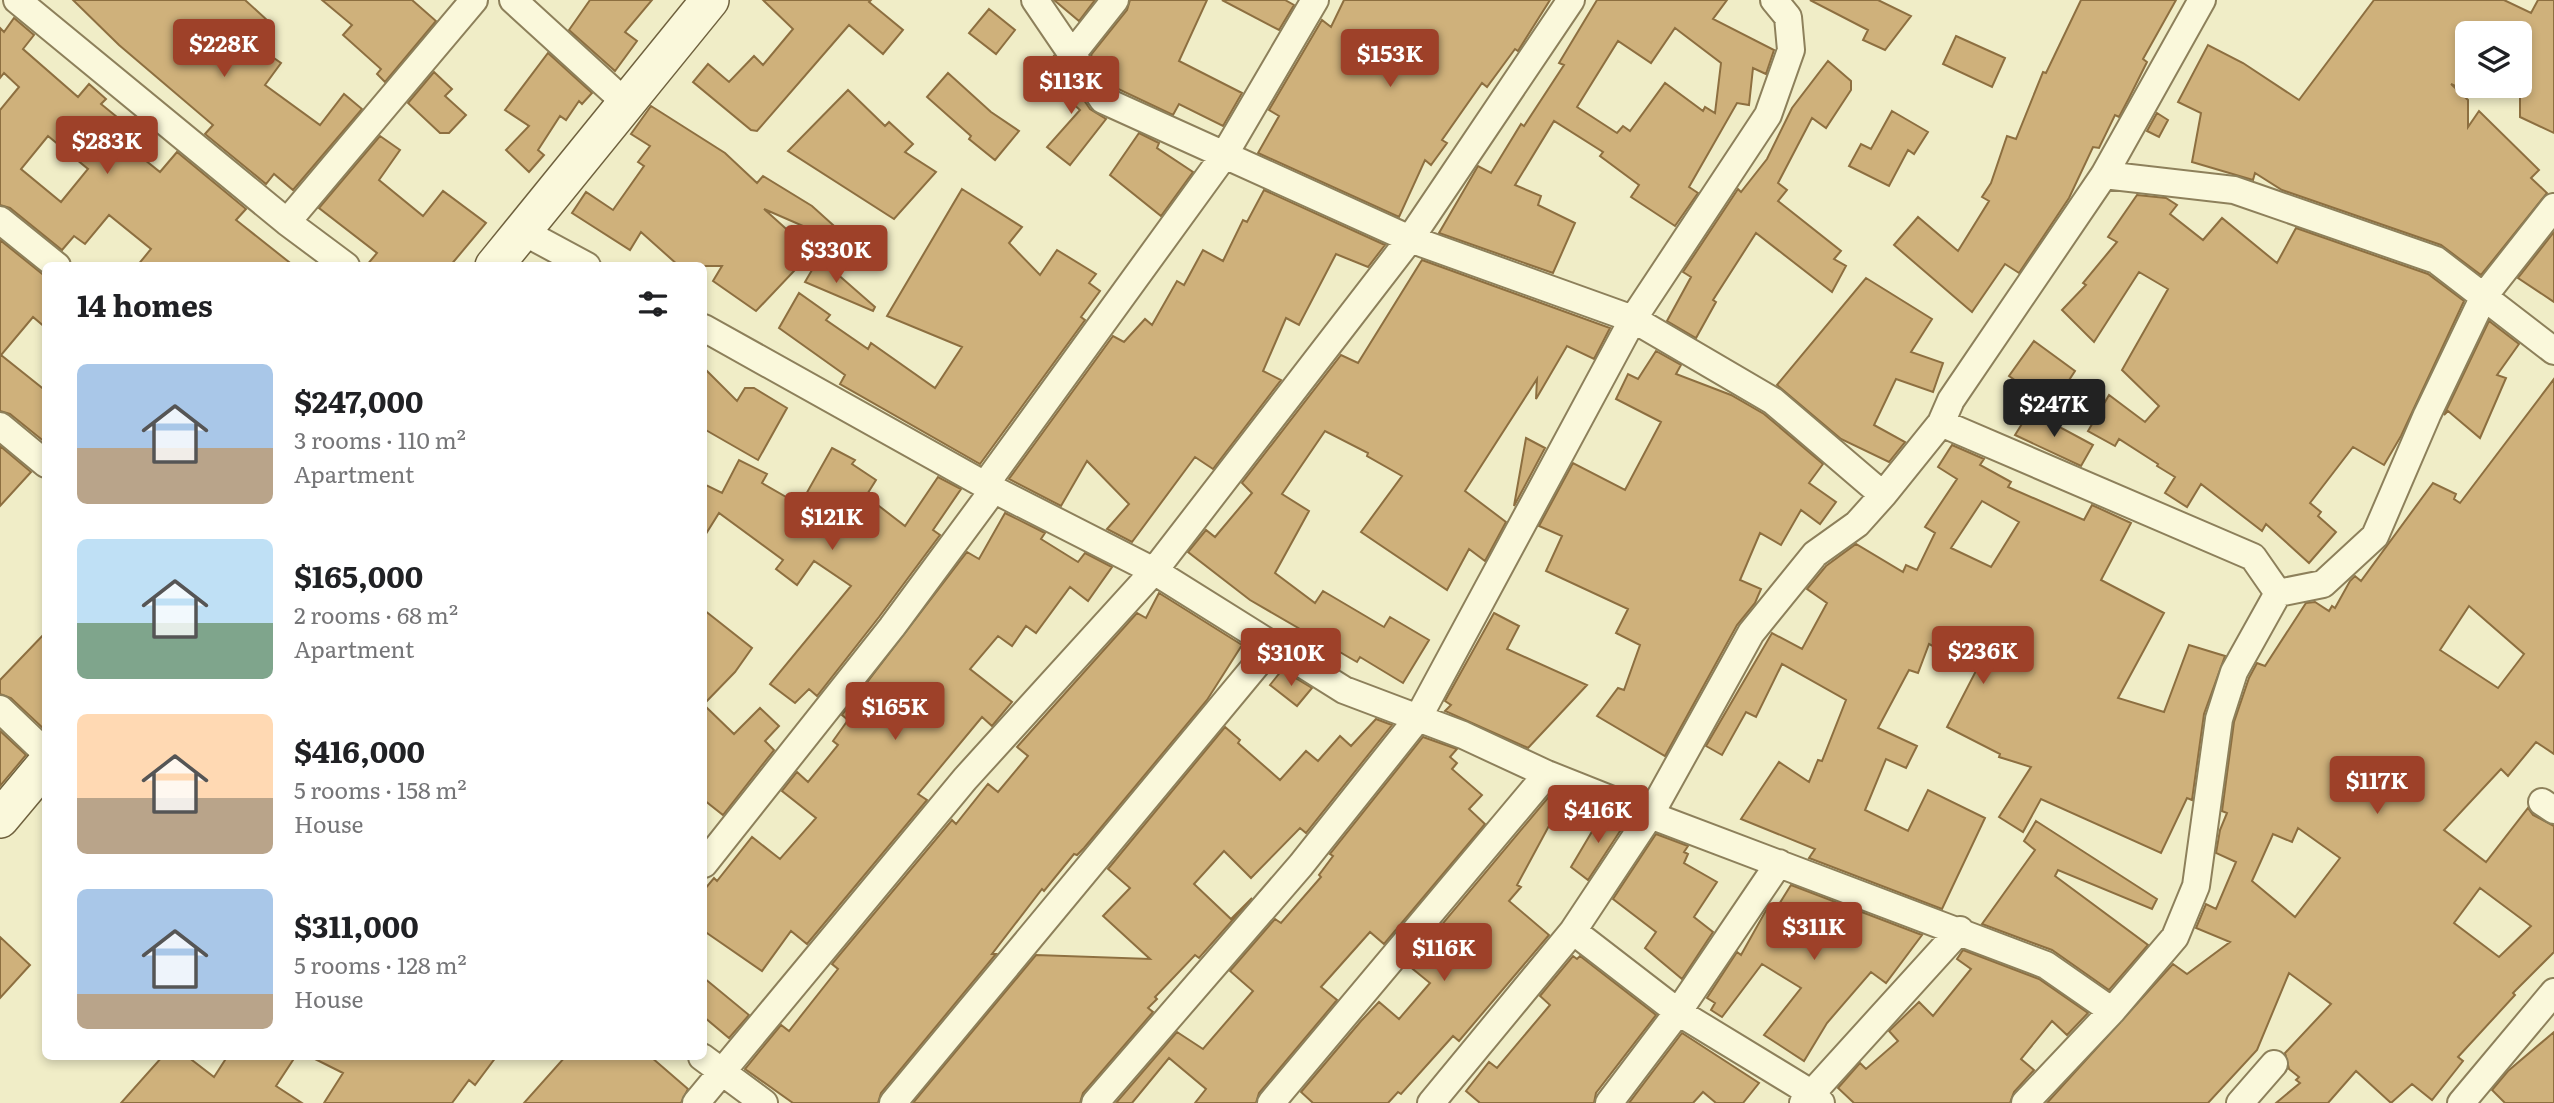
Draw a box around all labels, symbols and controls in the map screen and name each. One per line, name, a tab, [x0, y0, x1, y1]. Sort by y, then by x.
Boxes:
pin: $228K	[175, 20, 273, 79]
map controls	[2455, 21, 2532, 98]
button: layers	[2455, 21, 2532, 98]
text: $228K	[189, 25, 259, 59]
pin: $153K	[1341, 29, 1439, 89]
text: $153K	[1357, 35, 1423, 69]
pin: $113K	[1022, 57, 1120, 116]
text: $113K	[1039, 62, 1103, 96]
pin: $283K	[58, 116, 156, 176]
text: $283K	[72, 122, 142, 156]
pin: $330K	[787, 226, 885, 285]
text: $330K	[800, 231, 872, 265]
text: 14 homes	[77, 282, 213, 326]
icon: filters	[634, 285, 672, 323]
text: $247,000	[294, 378, 423, 422]
pin: $247K	[2005, 380, 2103, 439]
text: $247K	[2019, 385, 2089, 419]
icon: home	[133, 392, 217, 476]
text: 3 rooms · 110 m²	[294, 422, 466, 456]
text: Apartment	[294, 456, 414, 490]
pin: $121K	[783, 492, 881, 552]
text: $121K	[800, 498, 864, 532]
text: $165,000	[294, 553, 423, 597]
icon: home	[133, 567, 217, 651]
text: 2 rooms · 68 m²	[294, 597, 458, 631]
pin: $236K	[1934, 626, 2032, 686]
pin: $310K	[1242, 628, 1340, 688]
text: Apartment	[294, 631, 414, 665]
text: $236K	[1948, 632, 2018, 666]
text: $310K	[1257, 634, 1325, 668]
pin: $165K	[846, 682, 944, 742]
text: $165K	[861, 688, 929, 722]
text: $416,000	[294, 728, 425, 772]
icon: home	[133, 742, 217, 826]
pin: $117K	[2328, 756, 2426, 816]
text: $117K	[2346, 762, 2408, 796]
text: 5 rooms · 158 m²	[294, 772, 467, 806]
pin: $416K	[1549, 786, 1647, 845]
text: $416K	[1564, 791, 1632, 825]
text: House	[294, 806, 363, 840]
pin: $311K	[1765, 902, 1863, 962]
text: $311,000	[294, 903, 419, 947]
text: $311K	[1782, 908, 1846, 942]
icon: home	[133, 917, 217, 1001]
pin: $116K	[1395, 923, 1493, 983]
text: $116K	[1412, 929, 1476, 963]
text: 5 rooms · 128 m²	[294, 947, 467, 981]
text: House	[294, 981, 363, 1015]

